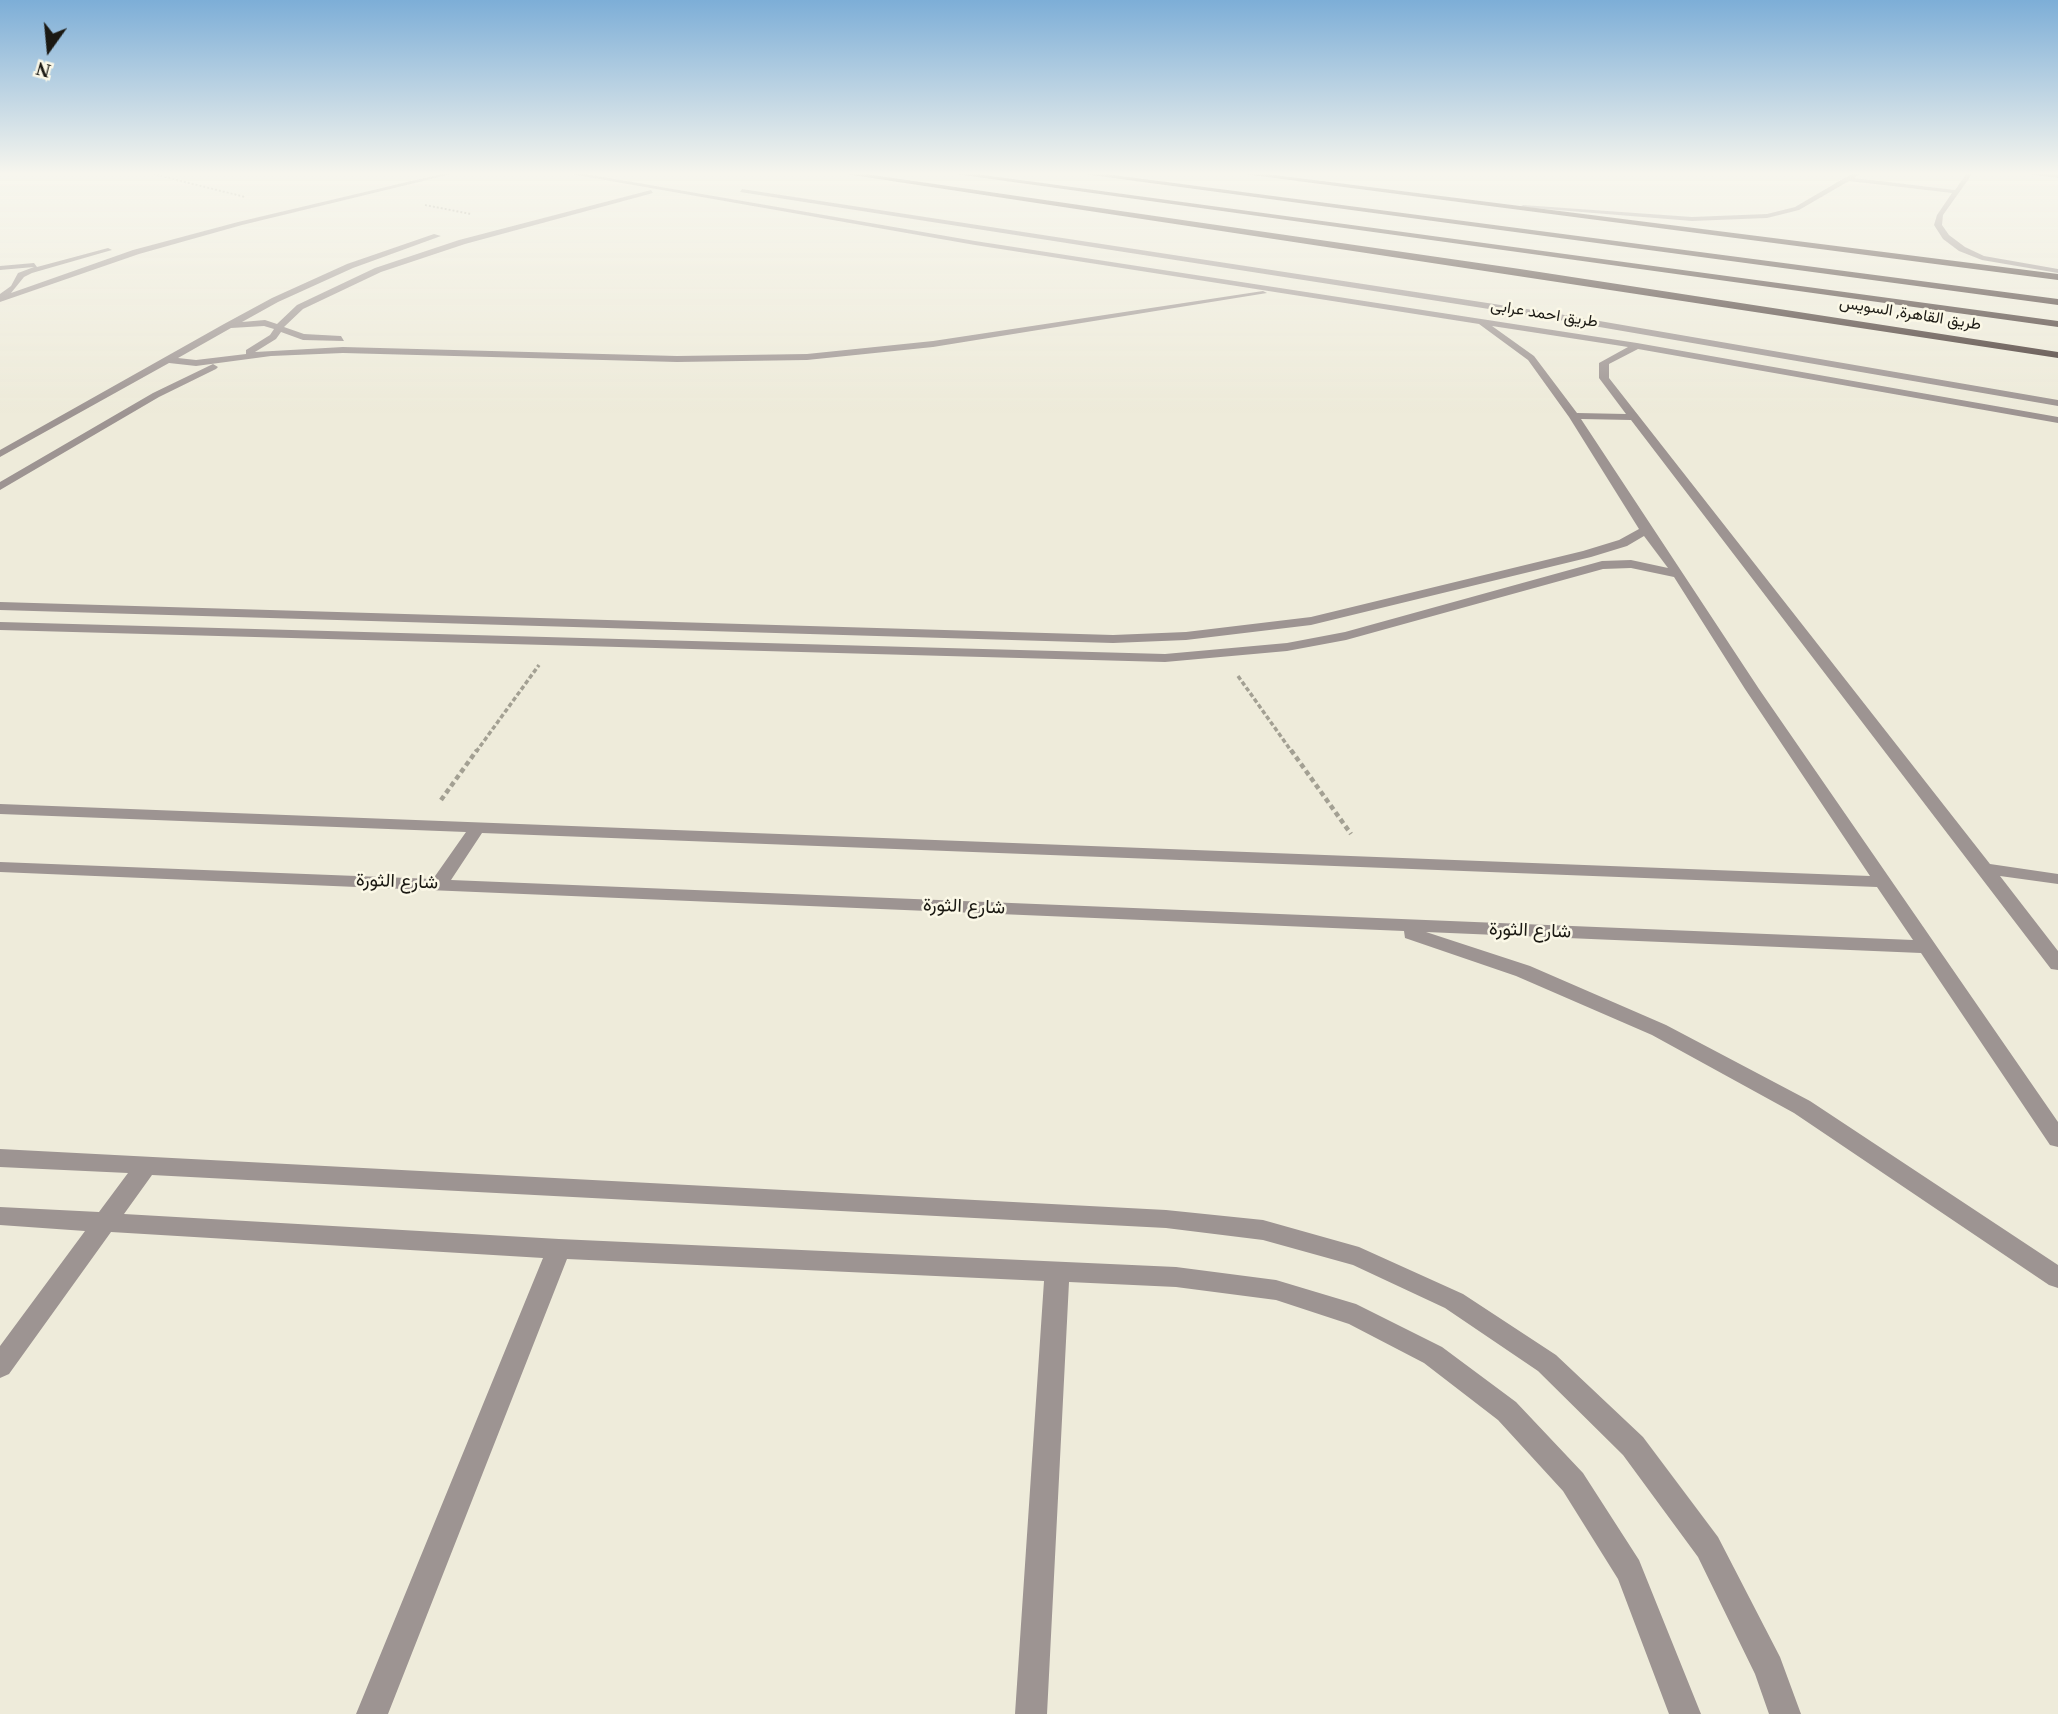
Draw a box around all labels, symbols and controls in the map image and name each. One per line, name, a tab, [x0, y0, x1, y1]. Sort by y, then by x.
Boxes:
north arrow	[14, 14, 84, 84]
text: N	[34, 58, 53, 82]
street label: طريق القاهرة, السويس	[1838, 295, 1982, 337]
street label: طريق احمد عرابى	[1489, 298, 1599, 334]
street label: شارع الثورة	[355, 871, 439, 897]
street label: شارع الثورة	[922, 896, 1006, 922]
street label: شارع الثورة	[1488, 920, 1572, 946]

